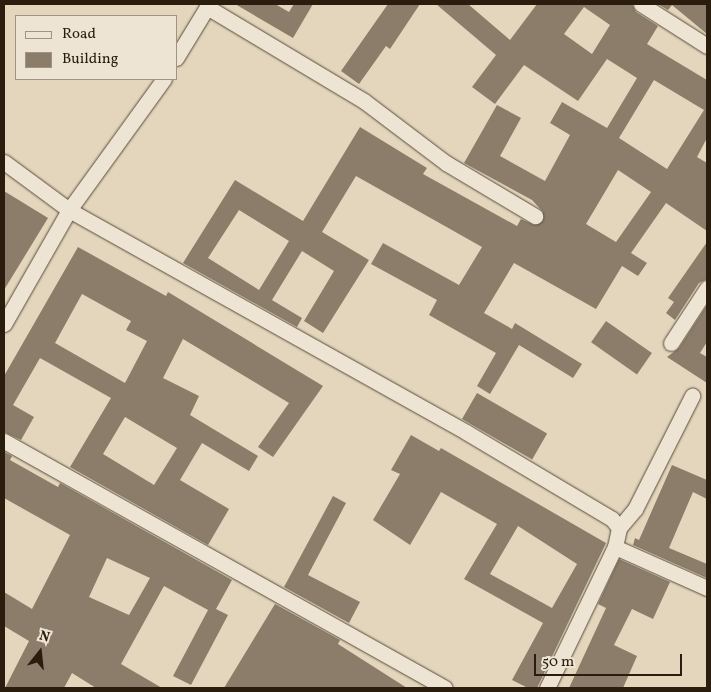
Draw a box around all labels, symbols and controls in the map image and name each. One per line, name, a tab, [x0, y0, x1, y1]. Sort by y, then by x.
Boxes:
legend	[15, 15, 178, 80]
text: Road	[62, 24, 96, 45]
text: Building	[62, 49, 118, 70]
north arrow	[15, 627, 65, 677]
text: N	[37, 627, 52, 648]
scale bar	[536, 644, 684, 676]
text: 50 m	[542, 652, 574, 673]

